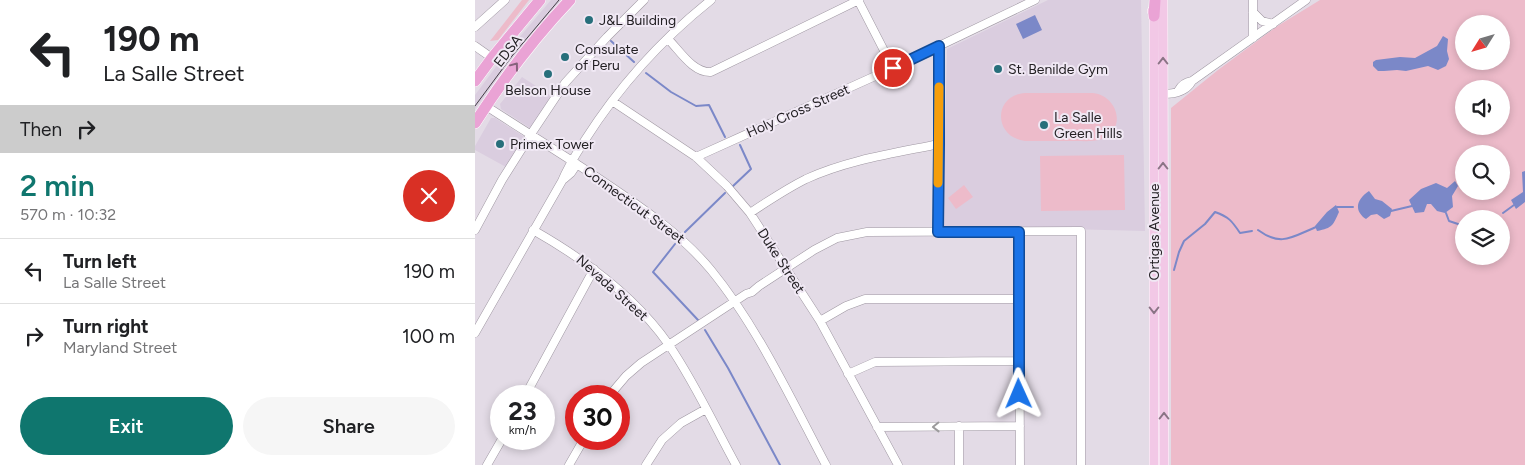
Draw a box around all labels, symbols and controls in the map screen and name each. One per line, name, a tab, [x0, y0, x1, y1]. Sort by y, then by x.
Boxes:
place label: J&L Building	[599, 12, 676, 29]
marker: J&L Building	[583, 14, 595, 26]
north arrow	[1455, 15, 1510, 70]
map controls	[1455, 15, 1510, 265]
text: 190 m	[103, 18, 200, 60]
icon: left	[20, 20, 85, 85]
street label: EDSA	[490, 31, 526, 70]
place label: Consulate of Peru	[575, 41, 639, 74]
pin	[872, 47, 914, 89]
marker: Consulate of Peru	[559, 51, 571, 63]
icon: arrive	[879, 54, 907, 82]
one-way arrow	[1158, 57, 1168, 65]
text: La Salle Street	[103, 60, 245, 87]
place label: St. Benilde Gym	[1008, 61, 1108, 78]
one-way arrow	[509, 63, 517, 72]
marker: St. Benilde Gym	[992, 63, 1004, 75]
marker: Belson House	[542, 68, 554, 80]
button: sound	[1455, 80, 1510, 135]
street label: Holy Cross Street	[744, 81, 852, 141]
place label: Belson House	[505, 82, 591, 99]
place label: La Salle Green Hills	[1054, 109, 1122, 142]
icon: right	[72, 115, 100, 143]
text: Then	[20, 118, 62, 141]
marker: La Salle Green Hills	[1038, 119, 1050, 131]
place label: Primex Tower	[510, 136, 594, 153]
marker: Primex Tower	[494, 138, 506, 150]
button: search	[1455, 145, 1510, 200]
one-way arrow	[1158, 162, 1168, 170]
street label: Connecticut Street	[580, 163, 688, 247]
text: 2 min	[20, 167, 95, 204]
button: close	[403, 170, 455, 222]
street label: Ortigas Avenue	[1146, 183, 1163, 280]
text: 570 m · 10:32	[20, 205, 116, 224]
button: layers	[1455, 210, 1510, 265]
street label: Duke Street	[754, 225, 808, 297]
text: Turn left	[63, 250, 137, 273]
street label: Nevada Street	[573, 251, 651, 325]
icon: left	[20, 257, 48, 285]
text: 190 m	[403, 260, 455, 283]
text: La Salle Street	[63, 273, 166, 292]
one-way arrow	[1149, 306, 1159, 314]
text: Turn right	[63, 315, 149, 338]
icon: right	[20, 322, 48, 350]
text: 100 m	[402, 325, 455, 348]
text: Maryland Street	[63, 338, 177, 357]
position arrow	[992, 367, 1044, 419]
speed limit sign: 30	[565, 385, 630, 450]
text: 23	[508, 396, 537, 426]
button: Exit	[20, 397, 233, 455]
button: Share	[243, 397, 455, 455]
one-way arrow	[1159, 412, 1169, 420]
one-way arrow	[932, 421, 940, 432]
text: km/h	[509, 423, 536, 437]

